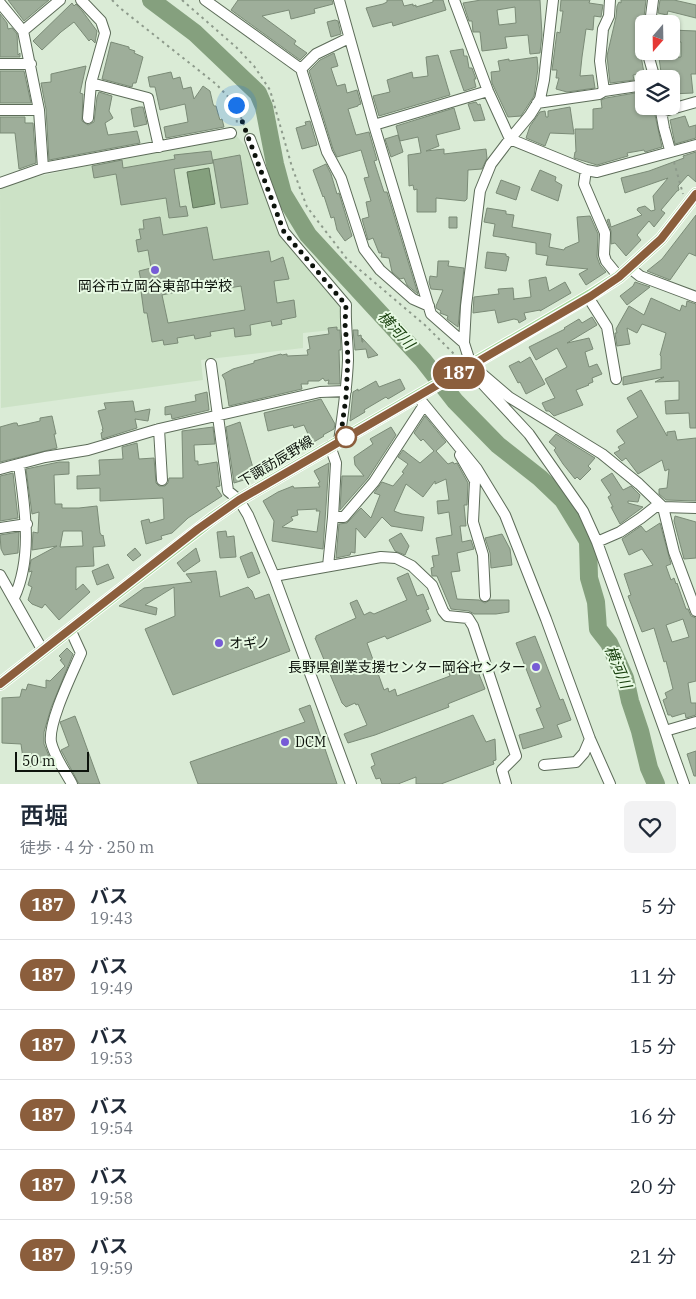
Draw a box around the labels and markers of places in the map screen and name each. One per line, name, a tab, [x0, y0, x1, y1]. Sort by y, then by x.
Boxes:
marker: 岡谷市立岡谷東部中学校	[149, 264, 161, 276]
place label: 岡谷市立岡谷東部中学校	[78, 277, 232, 295]
unlabelled marker	[335, 426, 357, 448]
place label: オギノ	[229, 634, 270, 652]
marker: オギノ	[213, 637, 225, 649]
place label: 長野県創業支援センター岡谷センター	[288, 658, 526, 676]
marker: 長野県創業支援センター岡谷センター	[530, 661, 542, 673]
place label: DCM	[295, 733, 326, 751]
marker: DCM	[279, 736, 291, 748]

